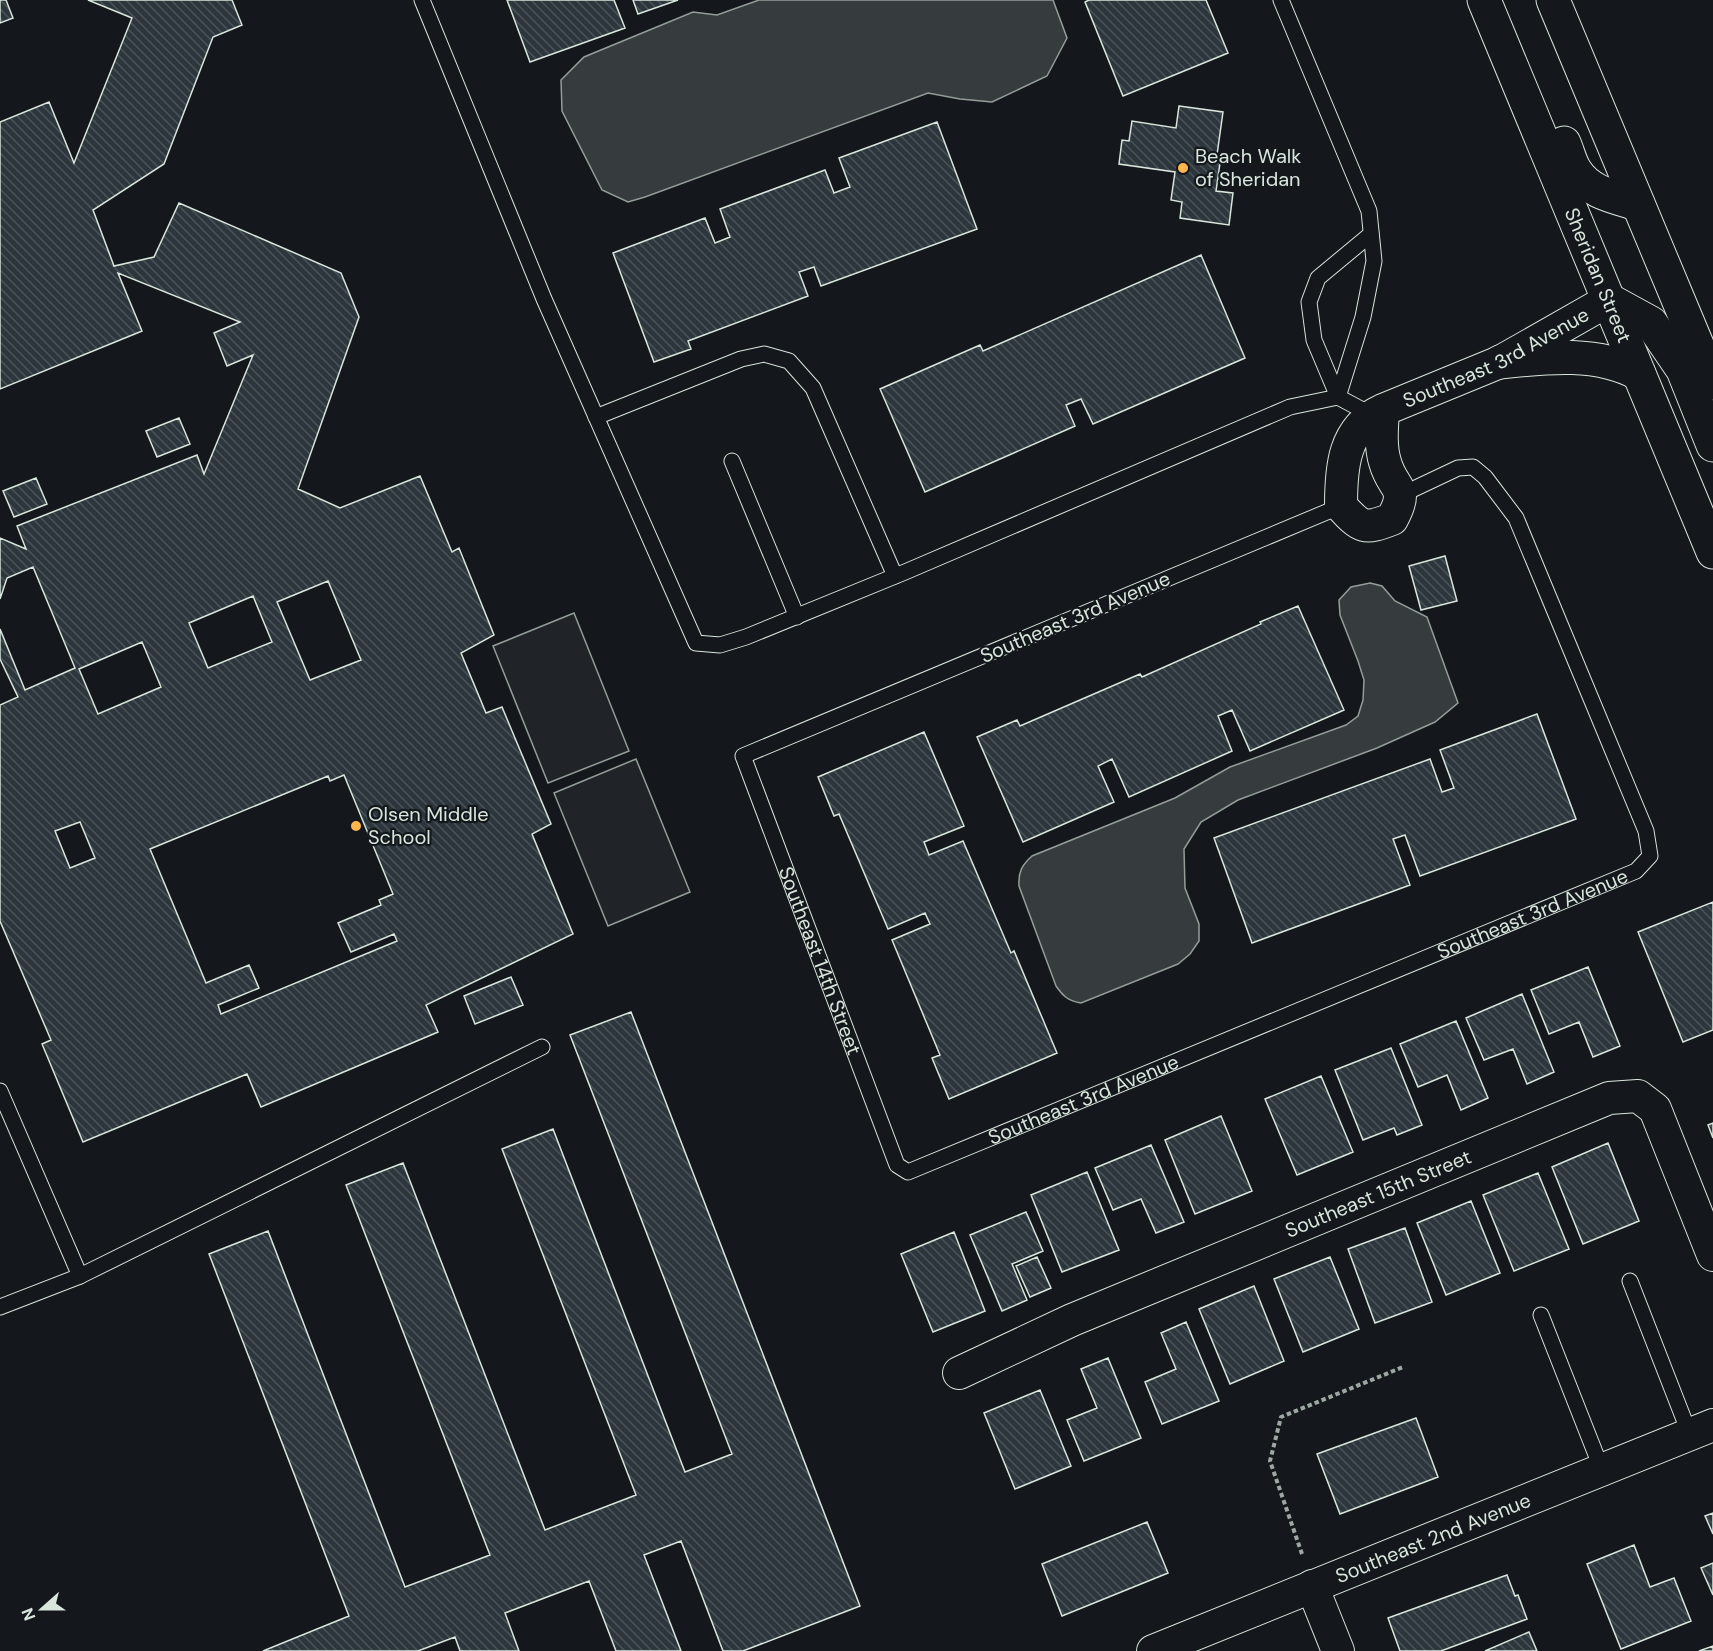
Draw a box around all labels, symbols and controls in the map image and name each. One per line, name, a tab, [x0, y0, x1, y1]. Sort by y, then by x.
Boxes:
place label: Beach Walk of Sheridan	[1195, 143, 1301, 192]
marker: Beach Walk of Sheridan	[1176, 161, 1190, 175]
street label: Sheridan Street	[1559, 204, 1638, 347]
street label: Southeast 3rd Avenue	[1399, 301, 1594, 413]
street label: Southeast 3rd Avenue	[976, 565, 1174, 669]
place label: Olsen Middle School	[368, 801, 489, 850]
marker: Olsen Middle School	[349, 819, 363, 833]
street label: Southeast 14th Street	[773, 863, 867, 1059]
street label: Southeast 3rd Avenue	[1433, 863, 1632, 965]
street label: Southeast 3rd Avenue	[984, 1048, 1183, 1150]
street label: Southeast 15th Street	[1281, 1143, 1475, 1244]
street label: Southeast 2nd Avenue	[1332, 1487, 1534, 1589]
north arrow	[12, 1579, 72, 1639]
text: N	[17, 1605, 40, 1623]

